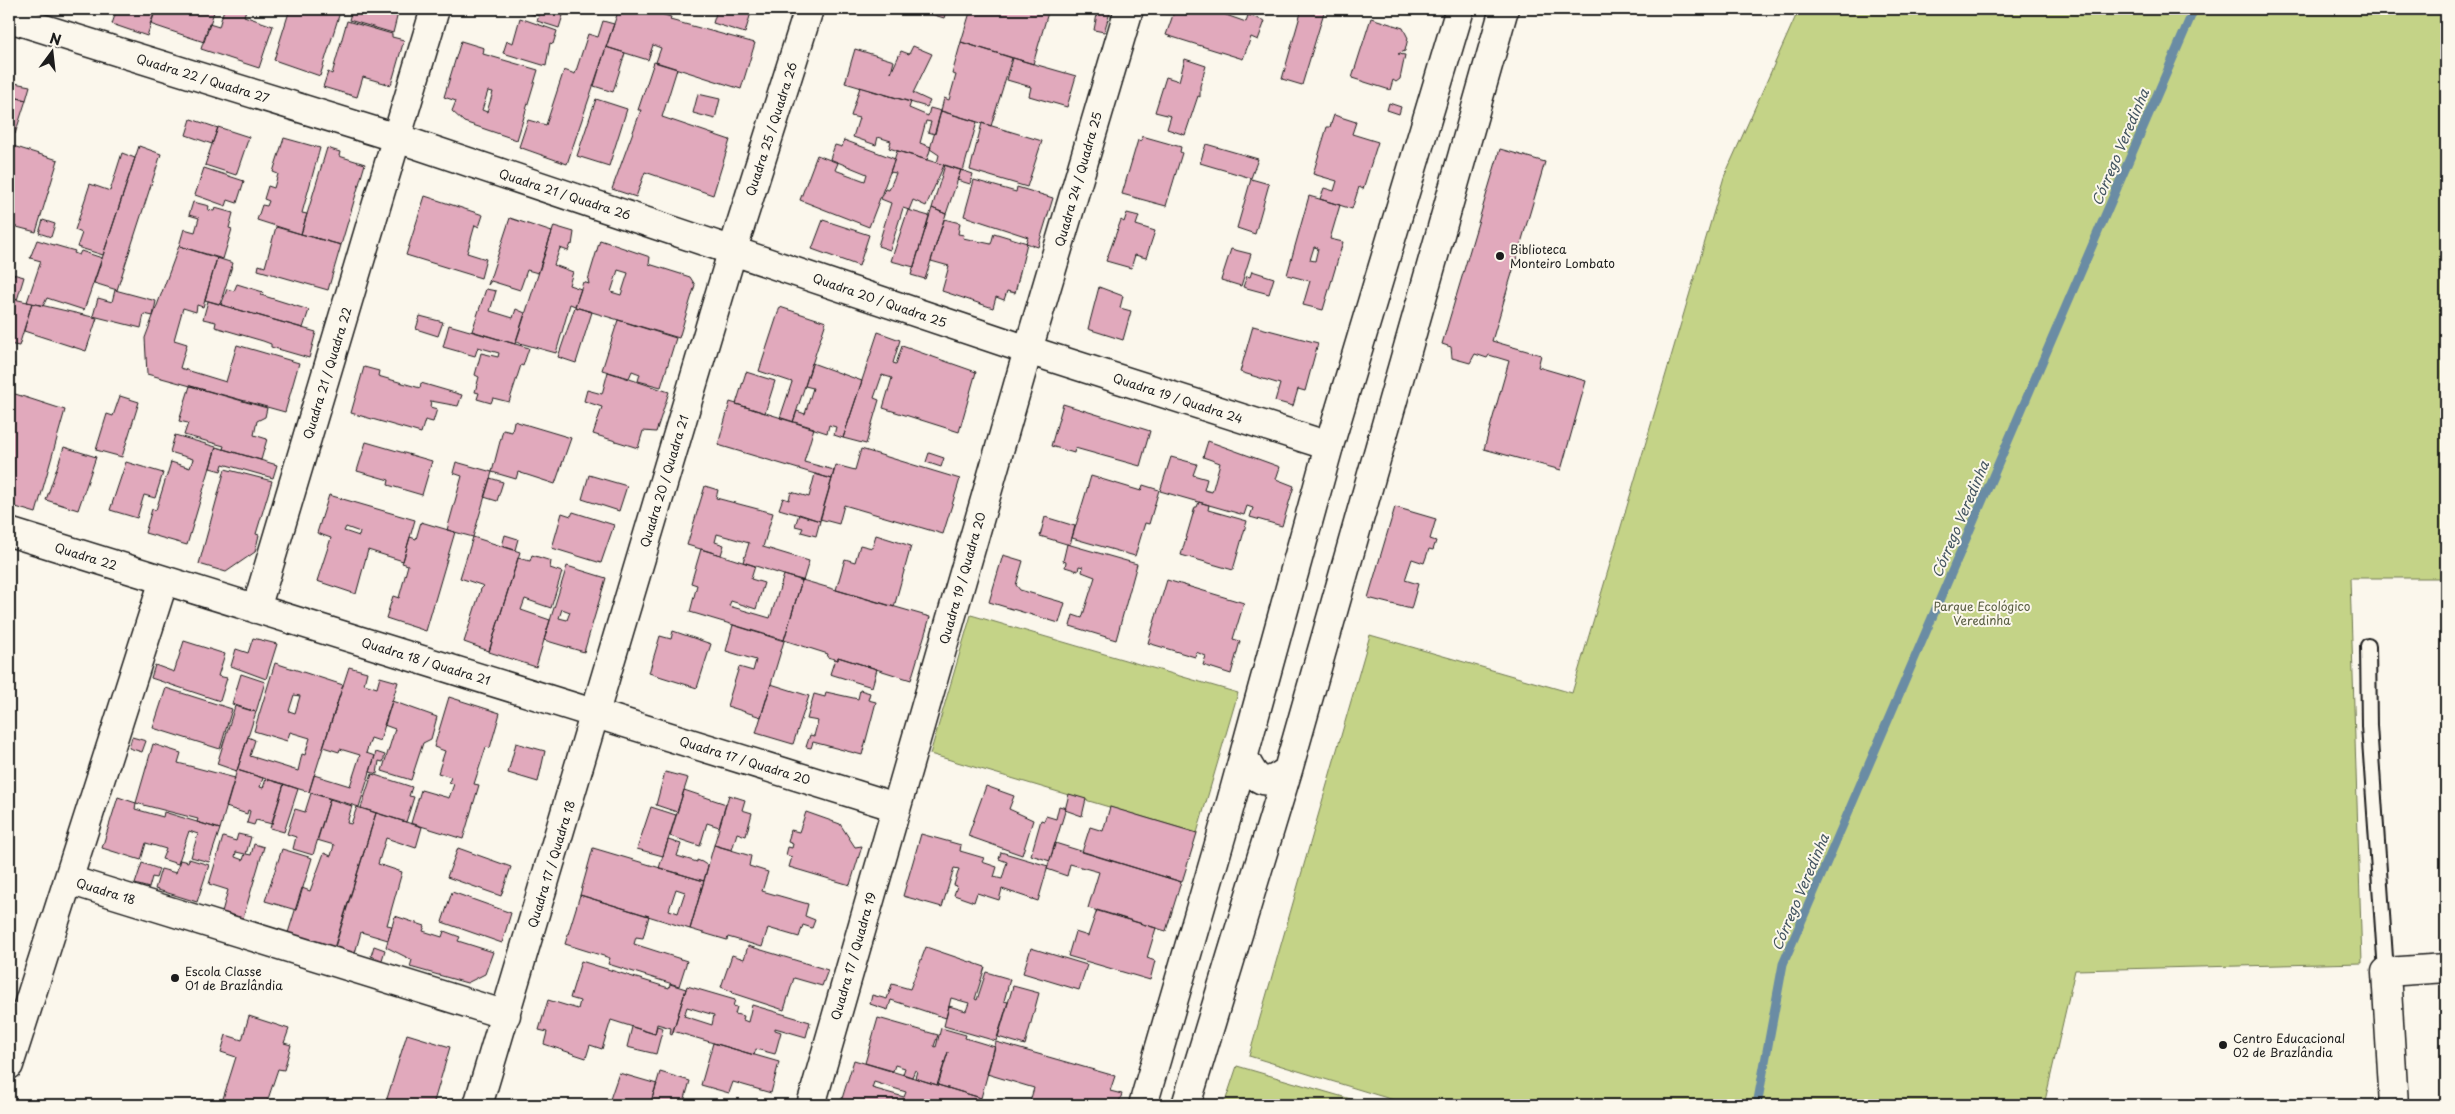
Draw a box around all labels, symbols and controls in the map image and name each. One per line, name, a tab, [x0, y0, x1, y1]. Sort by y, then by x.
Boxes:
text: N	[47, 27, 64, 51]
north arrow	[28, 28, 78, 78]
street label: Quadra 22 / Quadra 27	[134, 49, 272, 107]
street label: Quadra 25 / Quadra 26	[741, 60, 801, 198]
water label: Córrego Veredinha	[2086, 84, 2155, 209]
street label: Quadra 24 / Quadra 25	[1050, 109, 1106, 249]
street label: Quadra 21 / Quadra 26	[497, 164, 633, 224]
place label: Biblioteca Monteiro Lombato	[1510, 240, 1615, 272]
marker: Biblioteca Monteiro Lombato	[1494, 250, 1506, 262]
street label: Quadra 20 / Quadra 25	[811, 269, 949, 331]
street label: Quadra 21 / Quadra 22	[298, 305, 356, 441]
street label: Quadra 19 / Quadra 24	[1111, 368, 1245, 428]
street label: Quadra 20 / Quadra 21	[635, 413, 693, 549]
water label: Córrego Veredinha	[1926, 456, 1995, 581]
street label: Quadra 19 / Quadra 20	[935, 510, 990, 646]
street label: Quadra 22	[53, 538, 120, 574]
park label: Parque Ecológico Veredinha	[1933, 597, 2031, 629]
street label: Quadra 18 / Quadra 21	[359, 633, 493, 689]
street label: Quadra 17 / Quadra 20	[677, 732, 813, 789]
street label: Quadra 17 / Quadra 18	[523, 798, 579, 930]
water label: Córrego Veredinha	[1766, 829, 1835, 954]
street label: Quadra 18	[74, 873, 138, 909]
street label: Quadra 17 / Quadra 19	[826, 890, 880, 1022]
place label: Escola Classe 01 de Brazlândia	[185, 962, 283, 994]
marker: Escola Classe 01 de Brazlândia	[169, 972, 181, 984]
place label: Centro Educacional 02 de Brazlândia	[2233, 1029, 2345, 1061]
marker: Centro Educacional 02 de Brazlândia	[2217, 1039, 2229, 1051]

